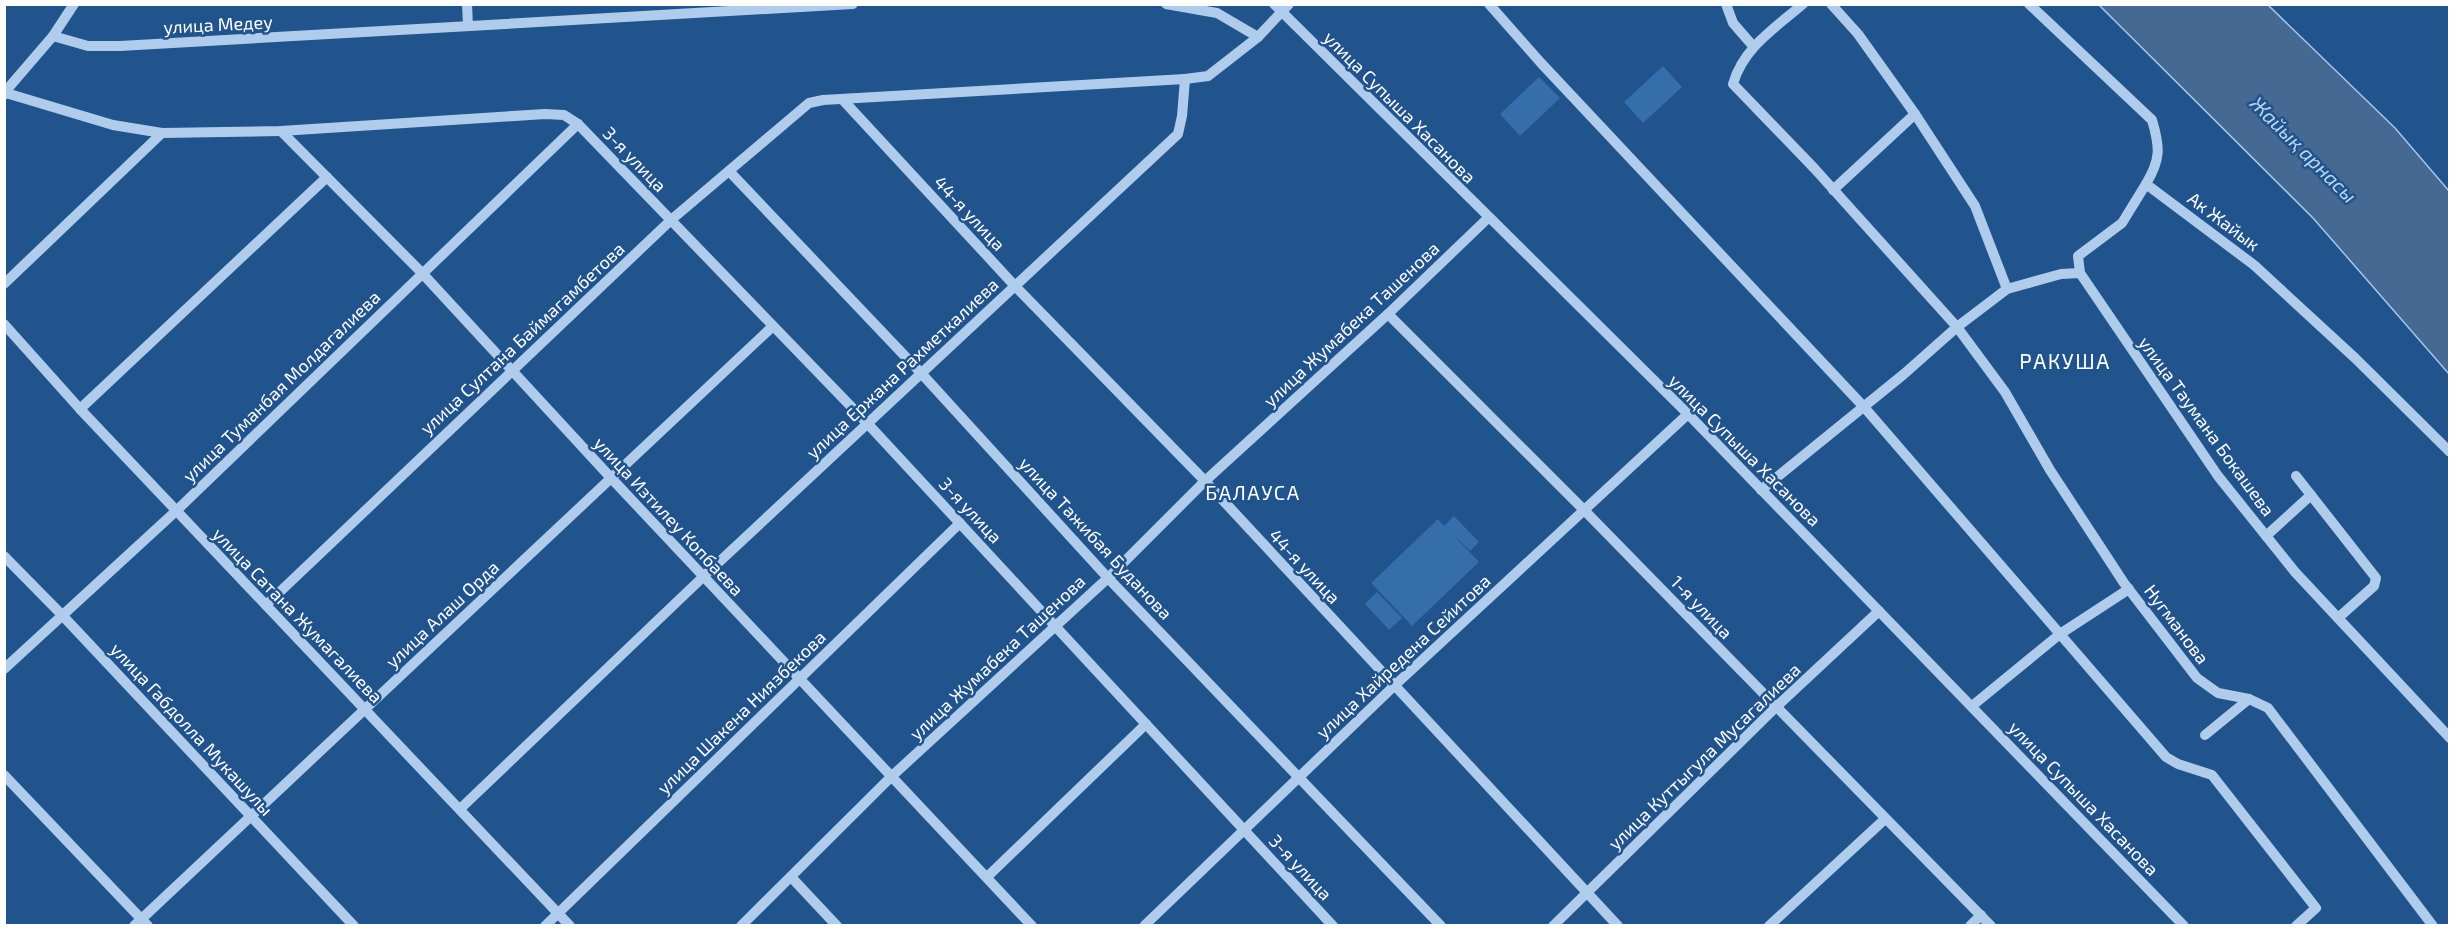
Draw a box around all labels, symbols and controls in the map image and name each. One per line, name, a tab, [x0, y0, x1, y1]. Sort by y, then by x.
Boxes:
street label: улица Медеу	[163, 10, 274, 38]
street label: улица Супыша Хасанова	[1319, 26, 1481, 188]
water label: Жайық арнасы	[2245, 90, 2362, 207]
street label: 3-я улица	[599, 122, 671, 196]
street label: 44-я улица	[930, 171, 1010, 255]
street label: Ак Жайык	[2184, 187, 2265, 255]
street label: улица Султана Баймагамбетова	[415, 237, 629, 439]
street label: улица Жумабека Ташенова	[1259, 237, 1443, 411]
street label: улица Ержана Рахметкалиева	[801, 273, 1003, 463]
street label: улица Туманбая Молдагалиева	[178, 286, 384, 486]
street label: улица Таумана Бокашева	[2134, 332, 2280, 520]
district label: РАКУША	[2019, 348, 2111, 373]
street label: улица Супыша Хасанова	[1664, 369, 1826, 531]
street label: улица Изтилеу Копбаева	[589, 432, 749, 600]
street label: улица Тажибая Буданова	[1015, 452, 1177, 624]
street label: 3-я улица	[935, 472, 1007, 548]
district label: БАЛАУСА	[1205, 480, 1301, 504]
street label: улица Сатана Жумагалиева	[208, 523, 388, 707]
street label: 44-я улица	[1265, 524, 1345, 608]
street label: улица Алаш Орда	[381, 556, 503, 672]
street label: улица Хайредена Сейитова	[1311, 569, 1495, 743]
street label: улица Жумабека Ташенова	[905, 570, 1089, 744]
street label: 1-я улица	[1667, 571, 1737, 643]
street label: Нугманова	[2140, 580, 2214, 668]
street label: улица Шакена Ниязбекова	[652, 626, 830, 798]
street label: улица Габдолла Мукашулы	[106, 638, 278, 820]
street label: улица Куттыгула Мусагалиева	[1603, 658, 1805, 854]
street label: улица Супыша Хасанова	[2004, 716, 2164, 880]
street label: 3-я улица	[1265, 829, 1337, 905]

